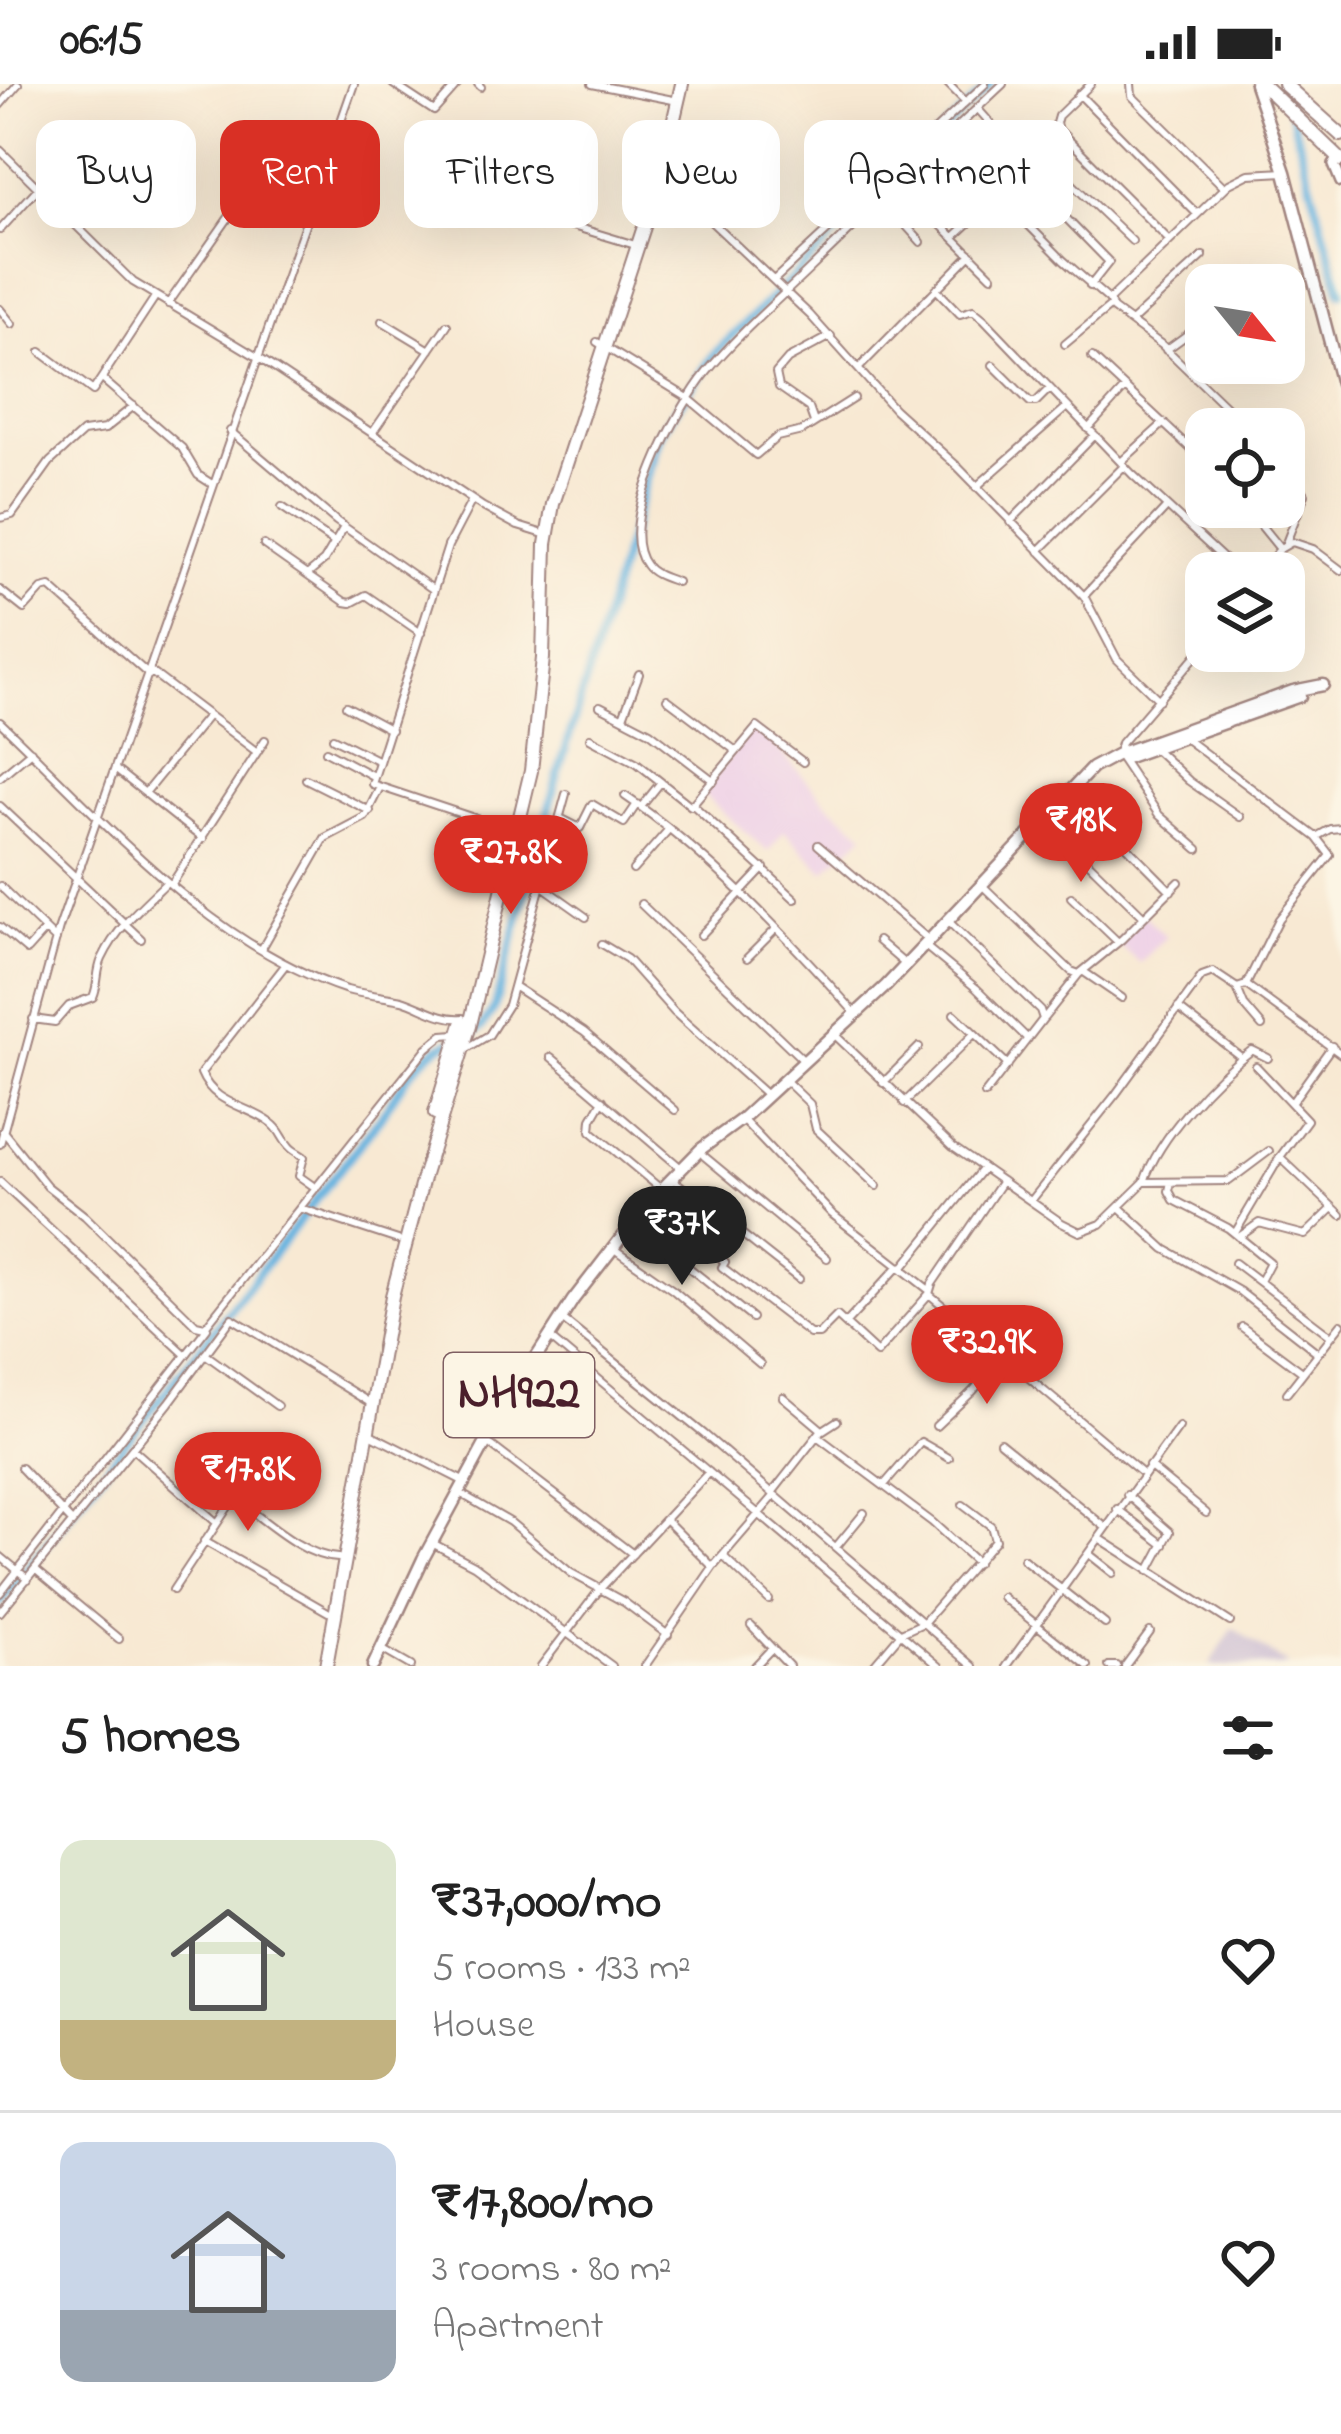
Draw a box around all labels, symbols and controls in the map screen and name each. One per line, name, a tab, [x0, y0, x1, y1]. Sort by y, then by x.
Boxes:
text: 06:15	[60, 9, 143, 75]
chip: Buy	[36, 120, 196, 228]
chip: Rent	[220, 120, 380, 228]
chip: Filters	[404, 120, 598, 228]
chip: New	[622, 120, 780, 228]
chip: Apartment	[804, 120, 1073, 228]
north arrow	[1185, 264, 1305, 384]
map controls	[1185, 264, 1305, 672]
button: locate	[1185, 408, 1305, 528]
button: layers	[1185, 552, 1305, 672]
pin: ₹18K	[1010, 783, 1152, 885]
text: ₹18K	[1046, 793, 1116, 850]
pin: ₹27.8K	[413, 815, 609, 917]
text: ₹27.8K	[461, 825, 561, 882]
pin: ₹37K	[611, 1186, 753, 1288]
text: ₹37K	[645, 1196, 719, 1253]
pin: ₹32.9K	[889, 1305, 1085, 1407]
text: ₹32.9K	[938, 1315, 1036, 1372]
road number: NH922	[444, 1353, 594, 1437]
pin: ₹17.8K	[150, 1432, 346, 1534]
text: ₹17.8K	[201, 1442, 295, 1499]
text: 5 homes	[60, 1701, 241, 1776]
icon: filters	[1215, 1705, 1281, 1771]
text: ₹37,000/mo	[432, 1866, 661, 1941]
icon: home	[156, 1888, 300, 2032]
icon: heart	[1215, 1927, 1281, 1993]
text: 5 rooms · 133 m²	[432, 1941, 691, 1998]
text: House	[432, 1998, 534, 2055]
text: ₹17,800/mo	[432, 2167, 654, 2242]
icon: home	[156, 2190, 300, 2334]
icon: heart	[1215, 2229, 1281, 2295]
text: 3 rooms · 80 m²	[432, 2242, 672, 2299]
text: Apartment	[432, 2299, 604, 2356]

